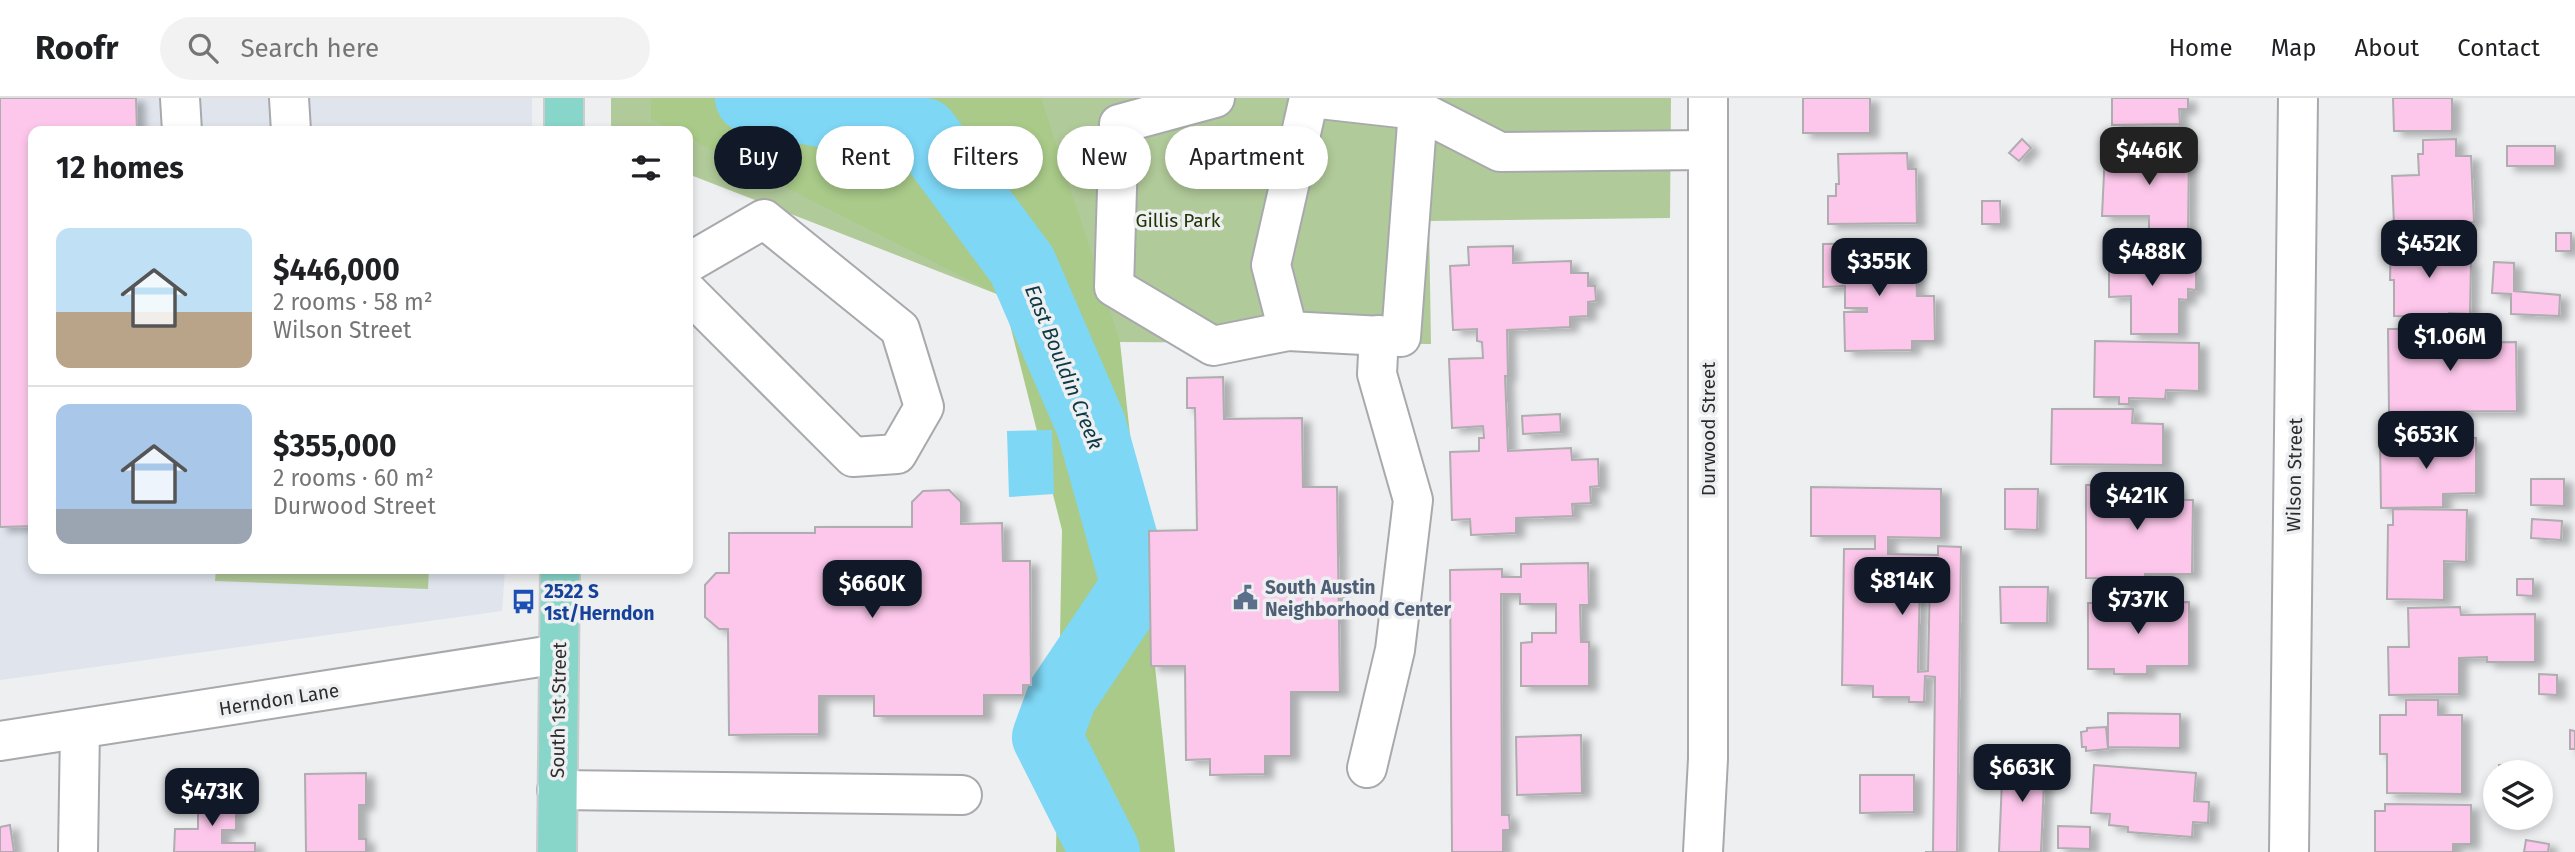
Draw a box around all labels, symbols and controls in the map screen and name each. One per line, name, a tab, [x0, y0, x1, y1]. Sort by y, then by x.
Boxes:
search box	[160, 17, 650, 80]
text: Roofr	[35, 28, 118, 68]
icon: search	[184, 29, 222, 67]
text: Search here	[240, 33, 379, 64]
text: Home	[2169, 34, 2233, 62]
text: Map	[2271, 34, 2317, 62]
text: About	[2355, 34, 2419, 62]
text: Contact	[2457, 34, 2540, 62]
chip: Buy	[714, 126, 802, 189]
chip: Rent	[816, 126, 914, 189]
chip: Filters	[928, 126, 1043, 189]
chip: New	[1057, 126, 1151, 189]
chip: Apartment	[1165, 126, 1328, 189]
pin: $446K	[2100, 127, 2198, 187]
text: $446K	[2116, 136, 2182, 164]
icon: filters	[627, 149, 665, 187]
text: 12 homes	[56, 150, 184, 186]
park label: Gillis Park	[1135, 209, 1221, 232]
pin: $452K	[2380, 220, 2478, 280]
pin: $488K	[2103, 228, 2201, 288]
text: $452K	[2397, 229, 2461, 257]
text: $488K	[2119, 237, 2185, 265]
pin: $355K	[1830, 238, 1928, 298]
text: $355K	[1847, 247, 1911, 275]
text: $446,000	[273, 252, 400, 288]
icon: home	[112, 256, 196, 340]
water label: East Bouldin Creek	[1019, 281, 1109, 453]
text: 2 rooms · 58 m²	[273, 288, 433, 316]
pin: $1.06M	[2393, 314, 2507, 373]
text: Wilson Street	[273, 316, 411, 344]
text: $1.06M	[2414, 322, 2486, 350]
street label: Durwood Street	[1697, 362, 1720, 496]
pin: $653K	[2377, 412, 2475, 471]
street label: Wilson Street	[2282, 418, 2307, 532]
text: $653K	[2394, 420, 2458, 448]
text: $355,000	[273, 428, 397, 464]
icon: home	[112, 432, 196, 516]
text: 2 rooms · 60 m²	[273, 464, 434, 492]
pin: $421K	[2088, 472, 2186, 532]
text: $421K	[2106, 481, 2168, 509]
text: Durwood Street	[273, 492, 436, 520]
pin: $814K	[1853, 558, 1951, 617]
pin: $660K	[823, 560, 921, 620]
text: $814K	[1870, 566, 1934, 594]
text: $660K	[839, 569, 905, 597]
place label: South Austin Neighborhood Center	[1265, 576, 1451, 621]
pin: $737K	[2089, 576, 2187, 636]
place label: 2522 S 1st/Herndon	[544, 580, 654, 625]
public building icon: South Austin Neighborhood Center	[1231, 584, 1259, 612]
text: $737K	[2108, 585, 2168, 613]
bus stop icon: 2522 S 1st/Herndon	[510, 588, 538, 616]
street label: South 1st Street	[546, 642, 571, 778]
street label: Herndon Lane	[217, 679, 341, 720]
pin: $663K	[1973, 744, 2071, 804]
text: $663K	[1990, 753, 2054, 781]
map controls	[2483, 760, 2553, 830]
button: layers	[2483, 760, 2553, 830]
pin: $473K	[163, 768, 261, 828]
text: $473K	[181, 777, 243, 805]

